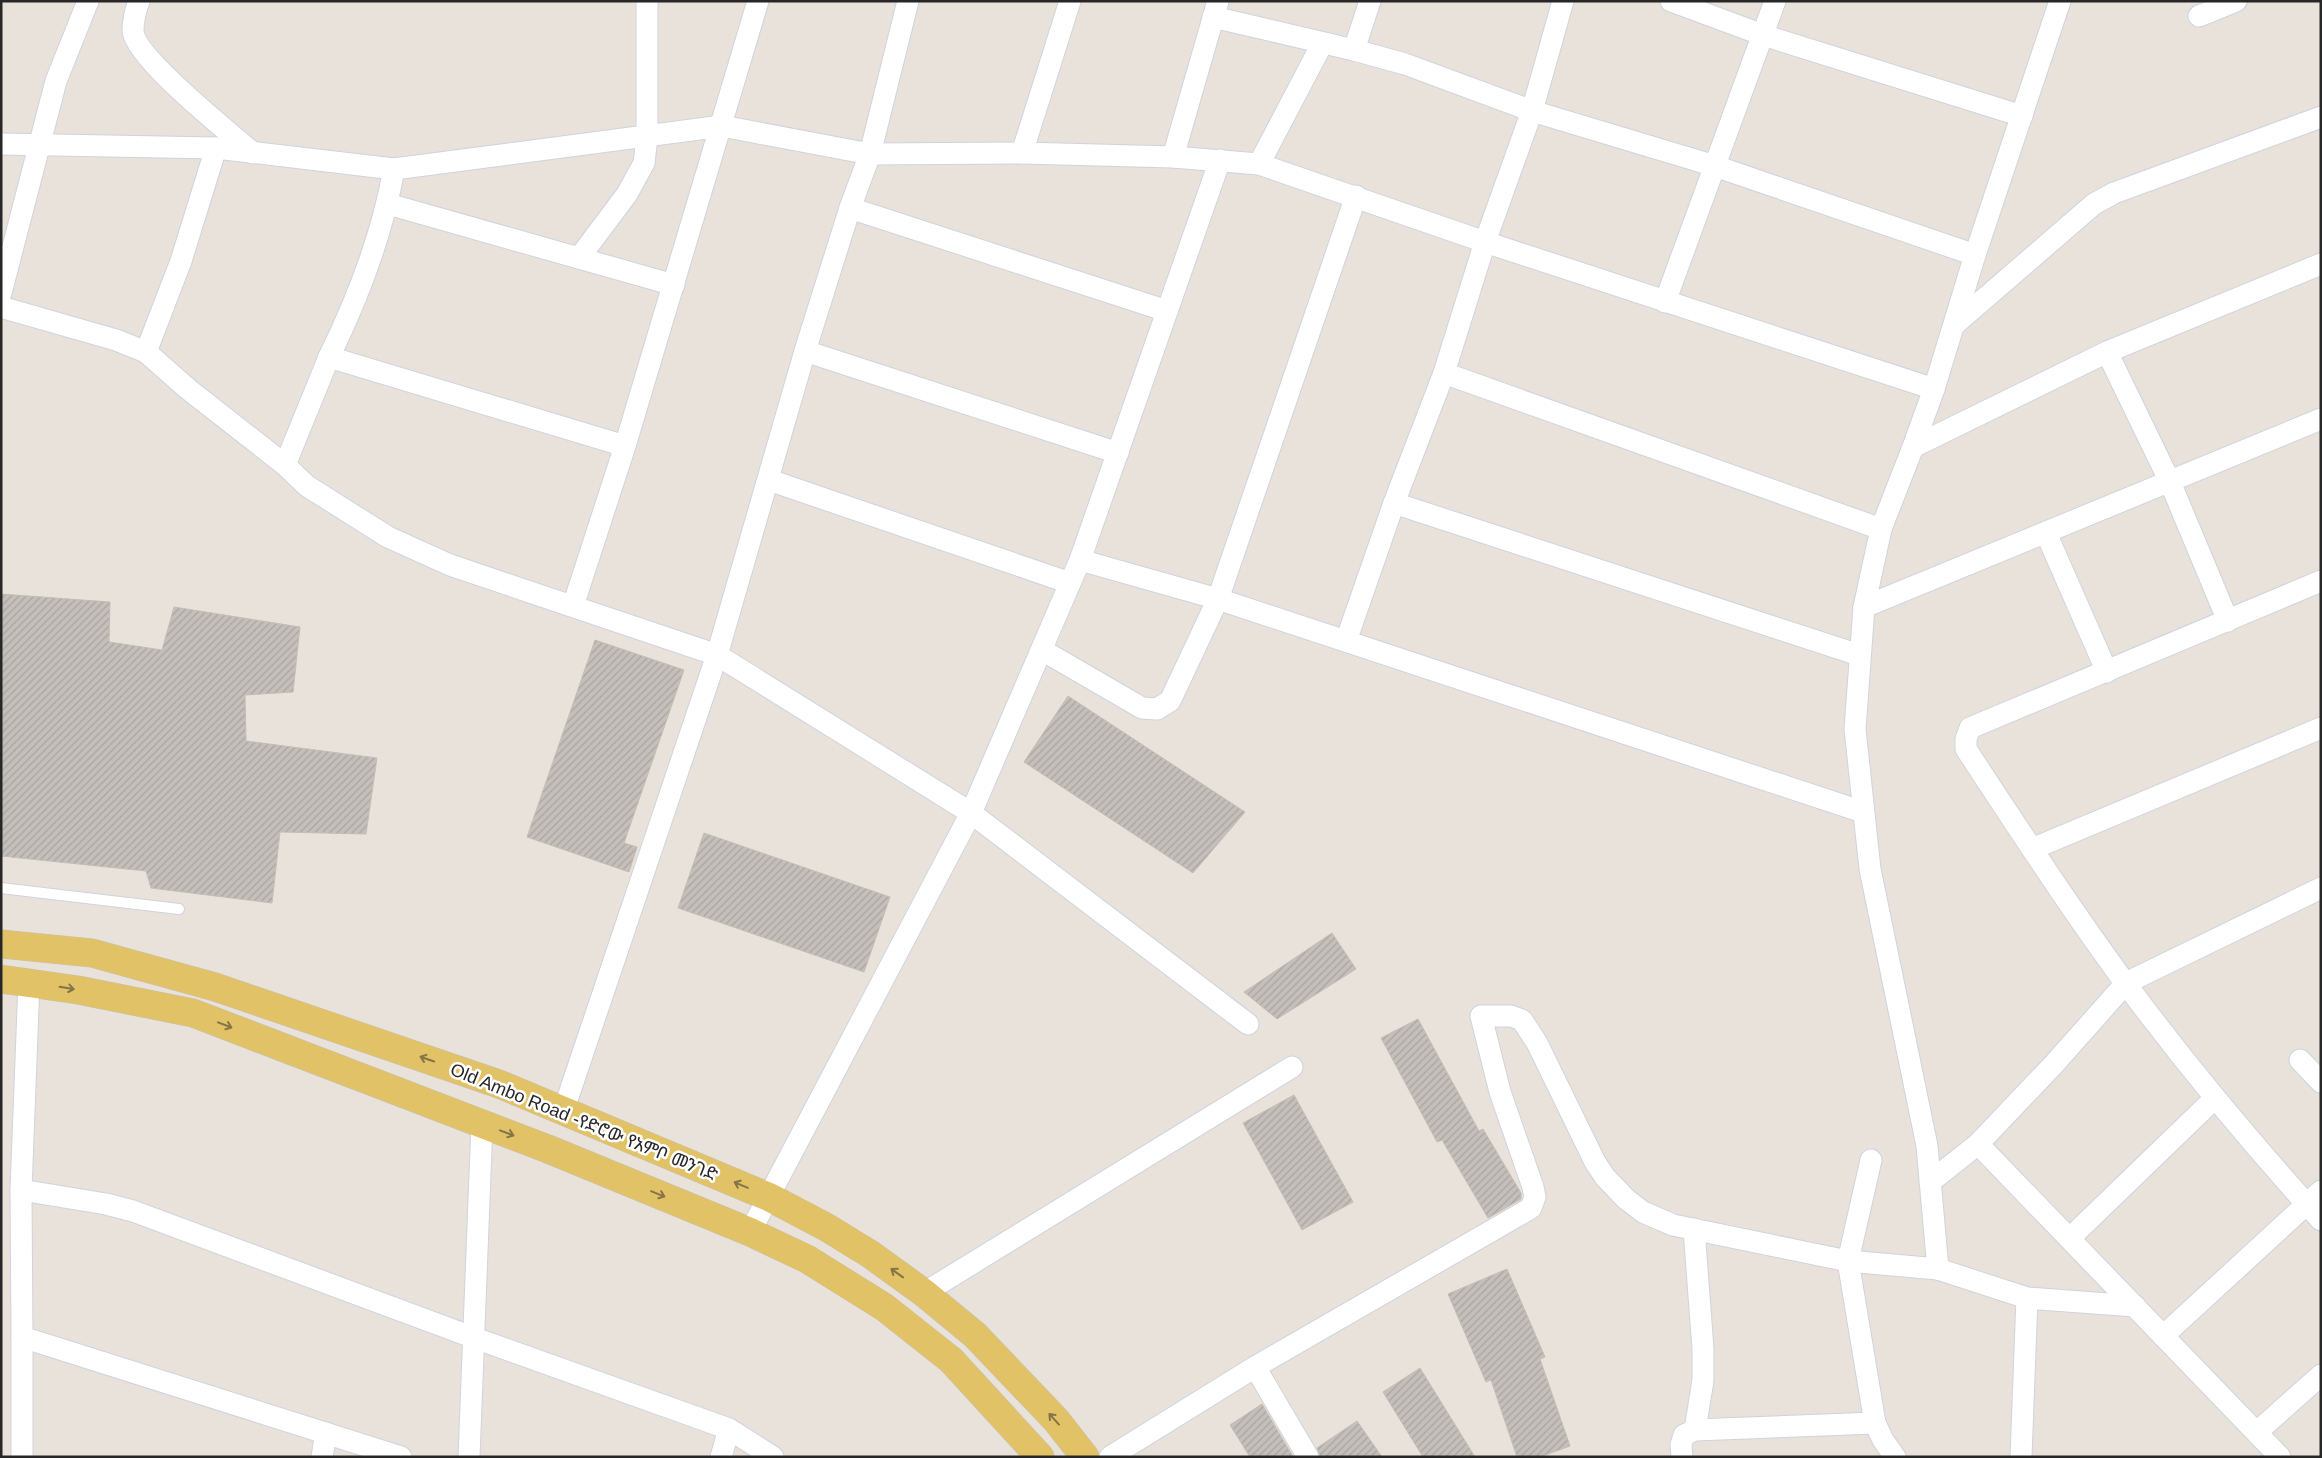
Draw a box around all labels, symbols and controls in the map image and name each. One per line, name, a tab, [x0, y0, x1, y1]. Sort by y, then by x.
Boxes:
one-way arrow	[58, 984, 74, 994]
one-way arrow	[217, 1021, 232, 1030]
one-way arrow	[420, 1054, 436, 1063]
street label: Old Ambo Road -የድሮው የአምቦ መንገድ	[447, 1059, 721, 1185]
one-way arrow	[499, 1129, 515, 1138]
one-way arrow	[733, 1179, 748, 1188]
one-way arrow	[650, 1190, 665, 1199]
one-way arrow	[890, 1268, 904, 1278]
one-way arrow	[1049, 1412, 1060, 1425]

